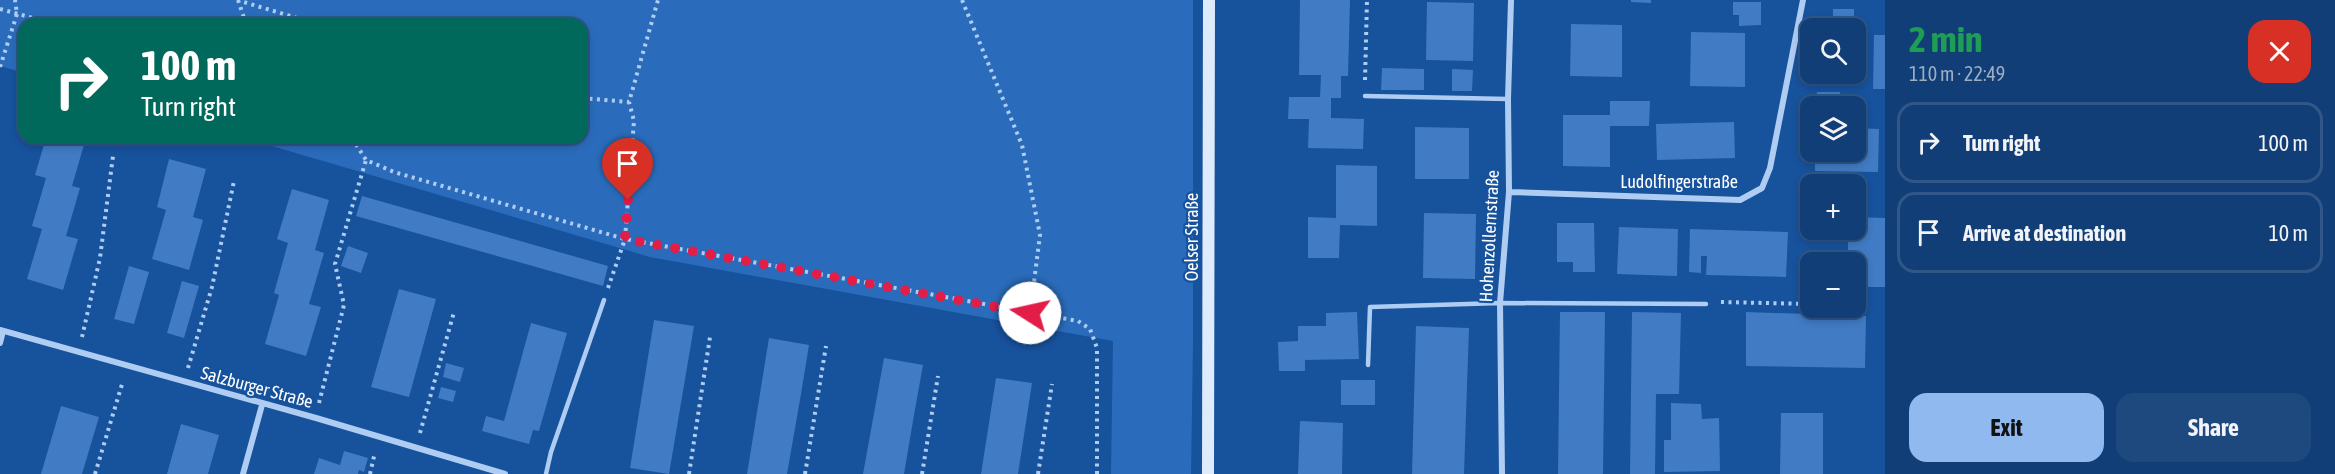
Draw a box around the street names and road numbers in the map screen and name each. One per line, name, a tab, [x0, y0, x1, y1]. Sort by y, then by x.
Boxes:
street label: Hohenzollernstraße	[1475, 169, 1503, 303]
street label: Ludolfingerstraße	[1620, 171, 1738, 192]
street label: Oelser Straße	[1181, 193, 1202, 281]
street label: Salzburger Straße	[199, 362, 315, 412]

